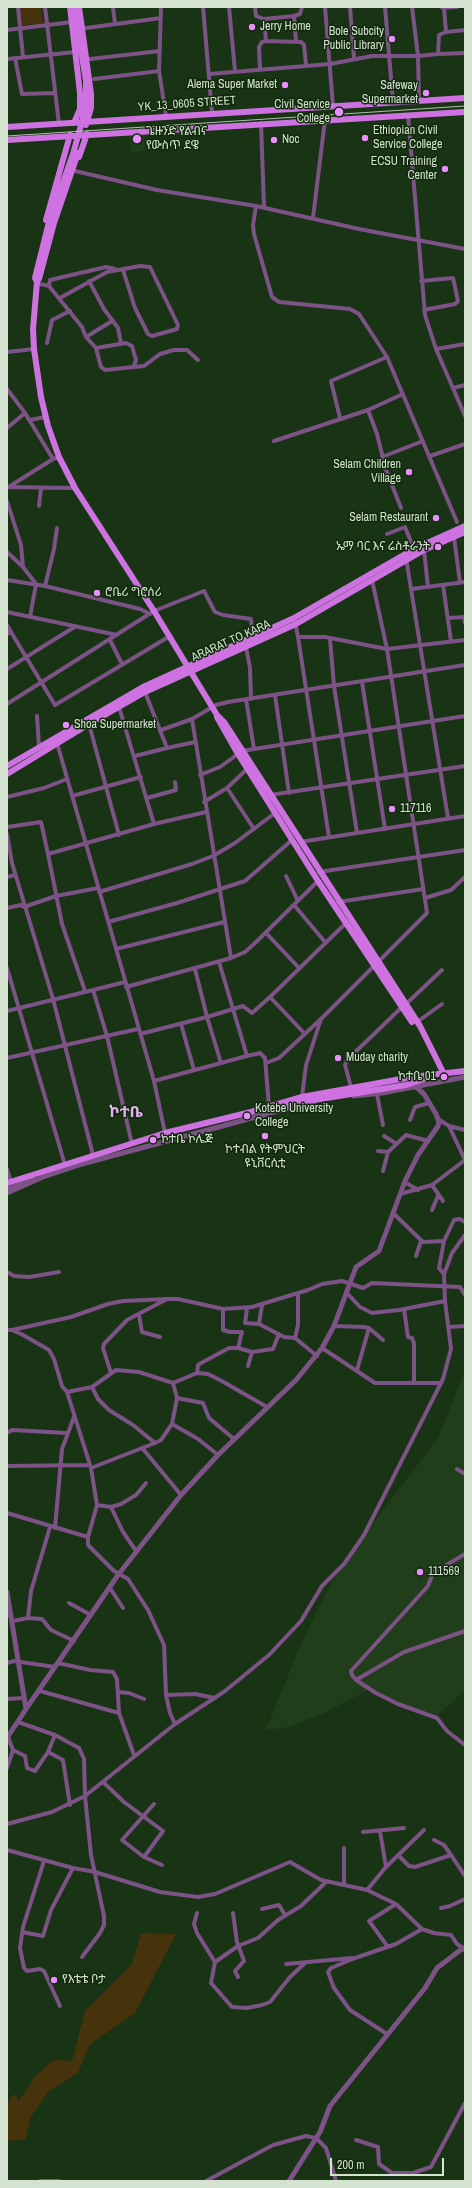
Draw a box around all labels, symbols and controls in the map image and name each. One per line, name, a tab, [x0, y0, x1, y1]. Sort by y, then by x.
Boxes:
place label: Jerry Home	[260, 20, 311, 34]
marker: Jerry Home	[247, 22, 257, 32]
place label: Bole Subcity Public Library	[323, 25, 384, 53]
marker: Bole Subcity Public Library	[387, 34, 397, 44]
place label: Alema Super Market	[187, 78, 277, 92]
place label: Safeway Supermarket	[362, 79, 418, 107]
marker: Alema Super Market	[280, 80, 290, 90]
marker: Safeway Supermarket	[421, 88, 431, 98]
street label: YK_13_0605 STREET	[137, 93, 237, 115]
place label: Civil Service College	[274, 98, 330, 126]
marker: Civil Service College	[333, 106, 345, 118]
place label: Ethiopian Civil Service College	[373, 124, 442, 152]
place label: ጌዙንድ የልብና የውስጥ ደዌ	[146, 125, 207, 153]
marker: ጌዙንድ የልብና የውስጥ ደዌ	[131, 133, 143, 145]
place label: Noc	[282, 133, 299, 147]
marker: Ethiopian Civil Service College	[360, 133, 370, 143]
marker: Noc	[269, 135, 279, 145]
place label: ECSU Training Center	[371, 155, 437, 183]
marker: ECSU Training Center	[440, 164, 450, 174]
place label: Selam Children Village	[333, 458, 401, 486]
marker: Selam Children Village	[404, 467, 414, 477]
place label: Selam Restaurant	[349, 511, 428, 525]
marker: Selam Restaurant	[431, 513, 441, 523]
place label: ኤማ ባር እና ሬስቶራንት	[336, 540, 430, 554]
marker: ኤማ ባር እና ሬስቶራንት	[433, 542, 443, 552]
place label: ሮቤሪ ግሮሰሪ	[105, 586, 162, 600]
marker: ሮቤሪ ግሮሰሪ	[92, 588, 102, 598]
street label: ARARAT TO KARA	[189, 617, 273, 665]
place label: Shoa Supermarket	[74, 718, 156, 732]
marker: Shoa Supermarket	[61, 720, 71, 730]
place label: 117116	[400, 802, 431, 816]
marker: 117116	[387, 804, 397, 814]
place label: Muday charity	[346, 1051, 408, 1065]
marker: Muday charity	[333, 1053, 343, 1063]
place label: ኮተቤ 01	[398, 1070, 436, 1084]
marker: ኮተቤ 01	[439, 1072, 449, 1082]
place label: Kotebe University College	[255, 1102, 333, 1130]
district label: ኮተቤ	[109, 1103, 143, 1123]
marker: Kotebe University College	[242, 1111, 252, 1121]
marker: ኮተብል የትምህርት ዩኒቨርሲቲ	[260, 1131, 270, 1141]
place label: ኮተቤ ኮሌጅ	[161, 1133, 213, 1147]
marker: ኮተቤ ኮሌጅ	[148, 1135, 158, 1145]
place label: ኮተብል የትምህርት ዩኒቨርሲቲ	[225, 1143, 305, 1171]
place label: 111569	[428, 1565, 459, 1579]
marker: 111569	[415, 1567, 425, 1577]
place label: የእቴቴ ቦታ	[62, 1973, 106, 1987]
marker: የእቴቴ ቦታ	[49, 1975, 59, 1985]
scale bar	[332, 2150, 446, 2176]
text: 200 m	[337, 2157, 364, 2173]

